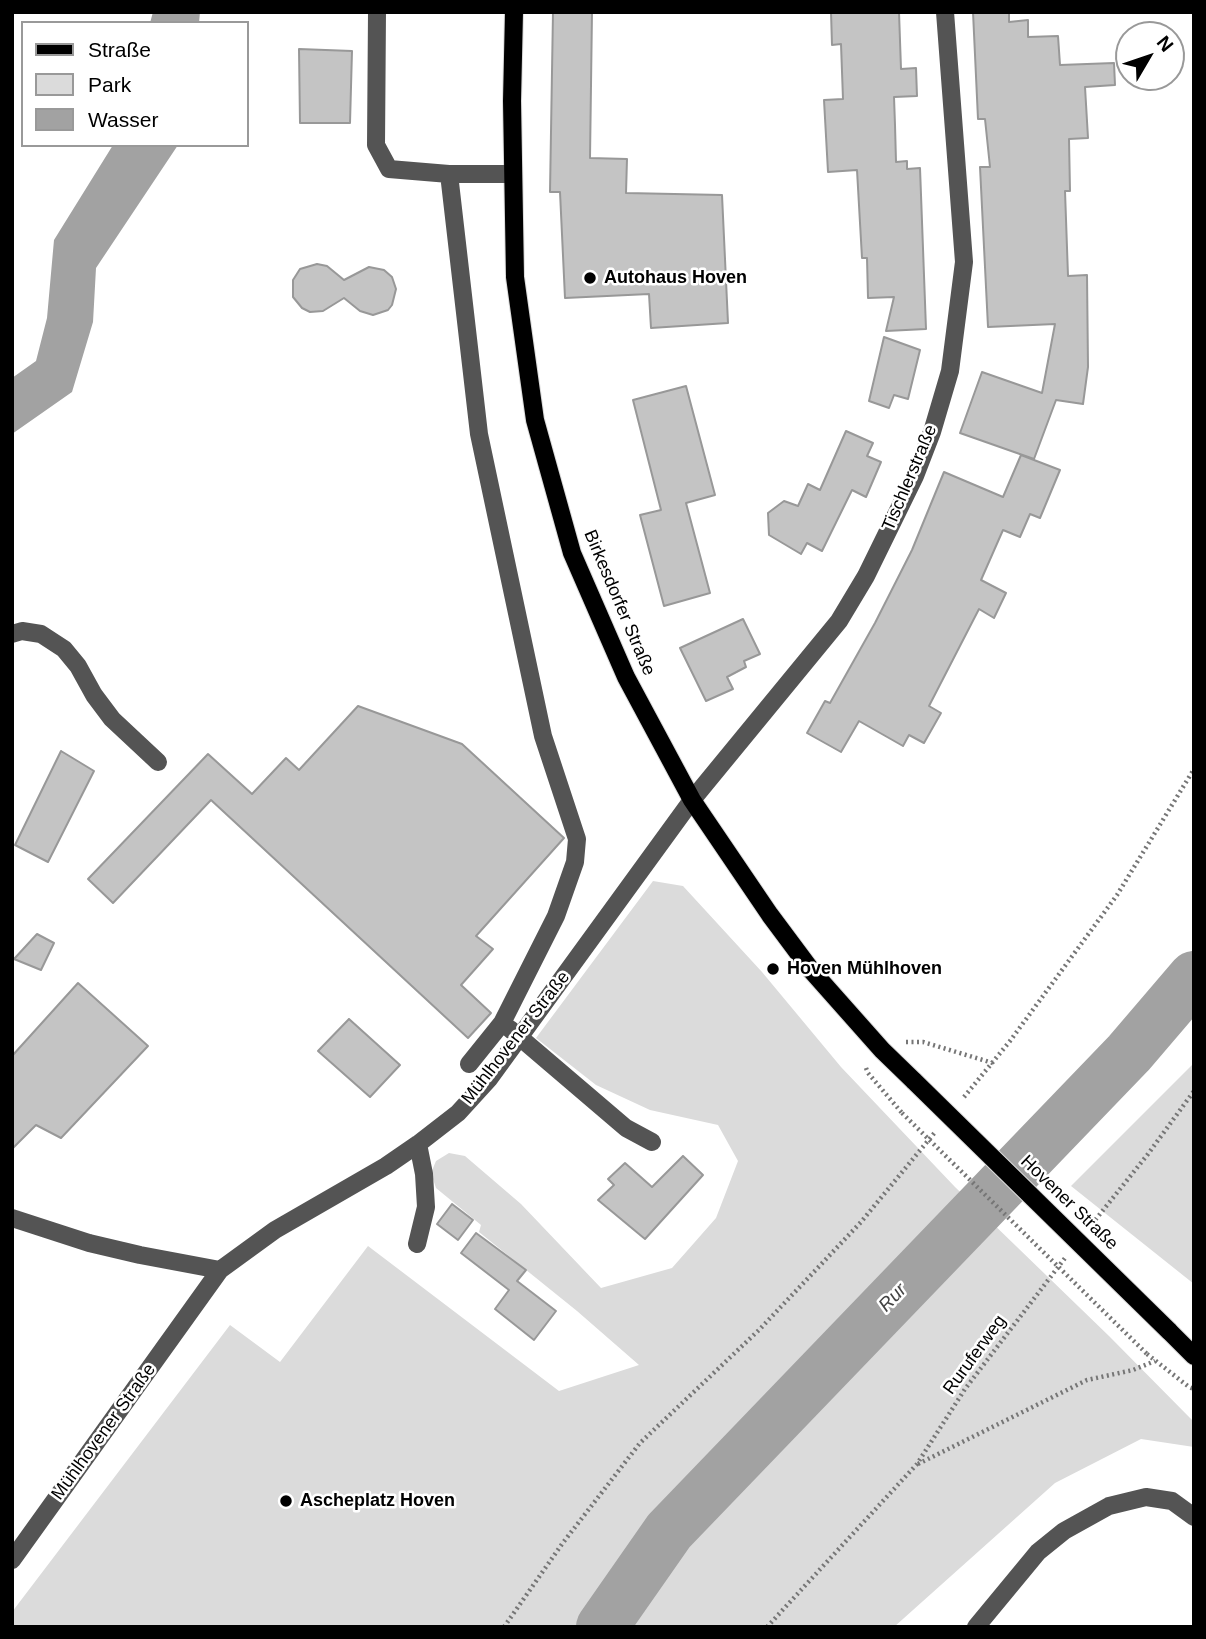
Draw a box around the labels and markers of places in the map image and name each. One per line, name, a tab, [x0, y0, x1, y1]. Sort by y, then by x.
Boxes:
place label: Autohaus Hoven	[604, 267, 747, 289]
marker: Autohaus Hoven	[582, 270, 598, 286]
place label: Hoven Mühlhoven	[787, 958, 942, 980]
marker: Hoven Mühlhoven	[765, 961, 781, 977]
place label: Ascheplatz Hoven	[300, 1490, 455, 1512]
marker: Ascheplatz Hoven	[278, 1493, 294, 1509]

